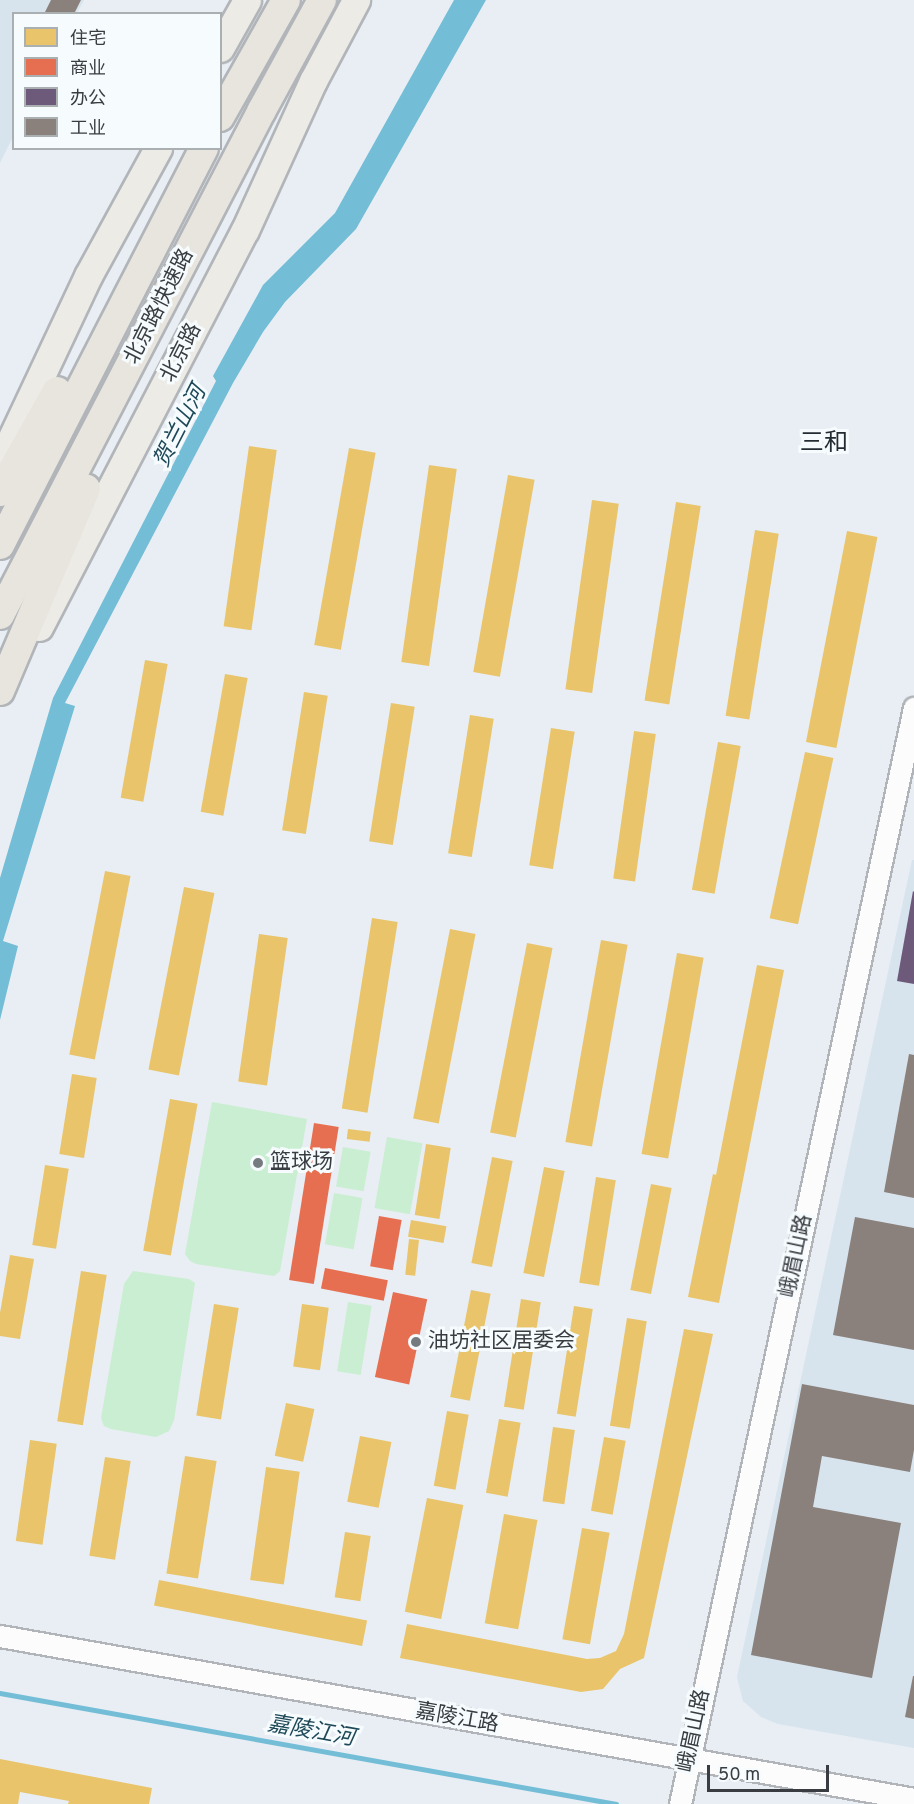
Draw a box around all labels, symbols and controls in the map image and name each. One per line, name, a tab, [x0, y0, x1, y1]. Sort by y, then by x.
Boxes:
legend	[12, 12, 222, 150]
text: 住宅	[70, 28, 106, 51]
text: 商业	[70, 58, 106, 81]
text: 办公	[70, 88, 106, 111]
text: 工业	[70, 118, 106, 141]
street label: 北京路快速路	[120, 245, 200, 369]
street label: 北京路	[156, 319, 208, 387]
water label: 贺兰山河	[149, 382, 213, 472]
district label: 三和	[800, 431, 848, 459]
place label: 篮球场	[270, 1150, 333, 1176]
marker: 篮球场	[251, 1156, 265, 1170]
street label: 峨眉山路	[776, 1212, 818, 1300]
place label: 油坊社区居委会	[428, 1329, 575, 1355]
marker: 油坊社区居委会	[409, 1335, 423, 1349]
street label: 峨眉山路	[674, 1687, 716, 1775]
street label: 嘉陵江路	[413, 1699, 501, 1739]
water label: 嘉陵江河	[265, 1711, 357, 1753]
scale bar	[710, 1753, 832, 1791]
text: 50 m	[718, 1764, 760, 1787]

